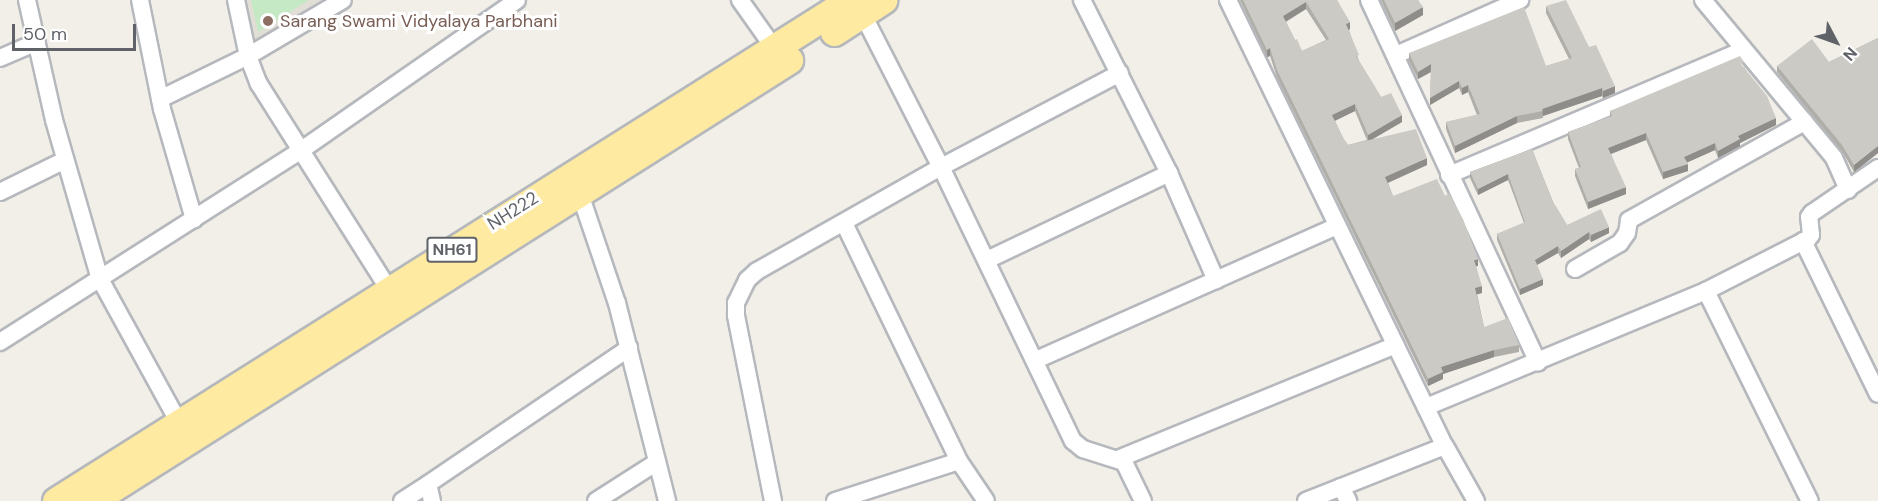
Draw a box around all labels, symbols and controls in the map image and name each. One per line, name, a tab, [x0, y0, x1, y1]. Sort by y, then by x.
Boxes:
place label: Sarang Swami Vidyalaya Parbhani	[280, 10, 558, 32]
scale bar	[15, 12, 140, 50]
north arrow	[1806, 12, 1866, 72]
marker: Sarang Swami Vidyalaya Parbhani	[261, 14, 275, 28]
text: 50 m	[23, 22, 67, 46]
text: N	[1838, 43, 1862, 65]
street label: NH222	[484, 187, 542, 235]
road number: NH61	[425, 237, 479, 263]

